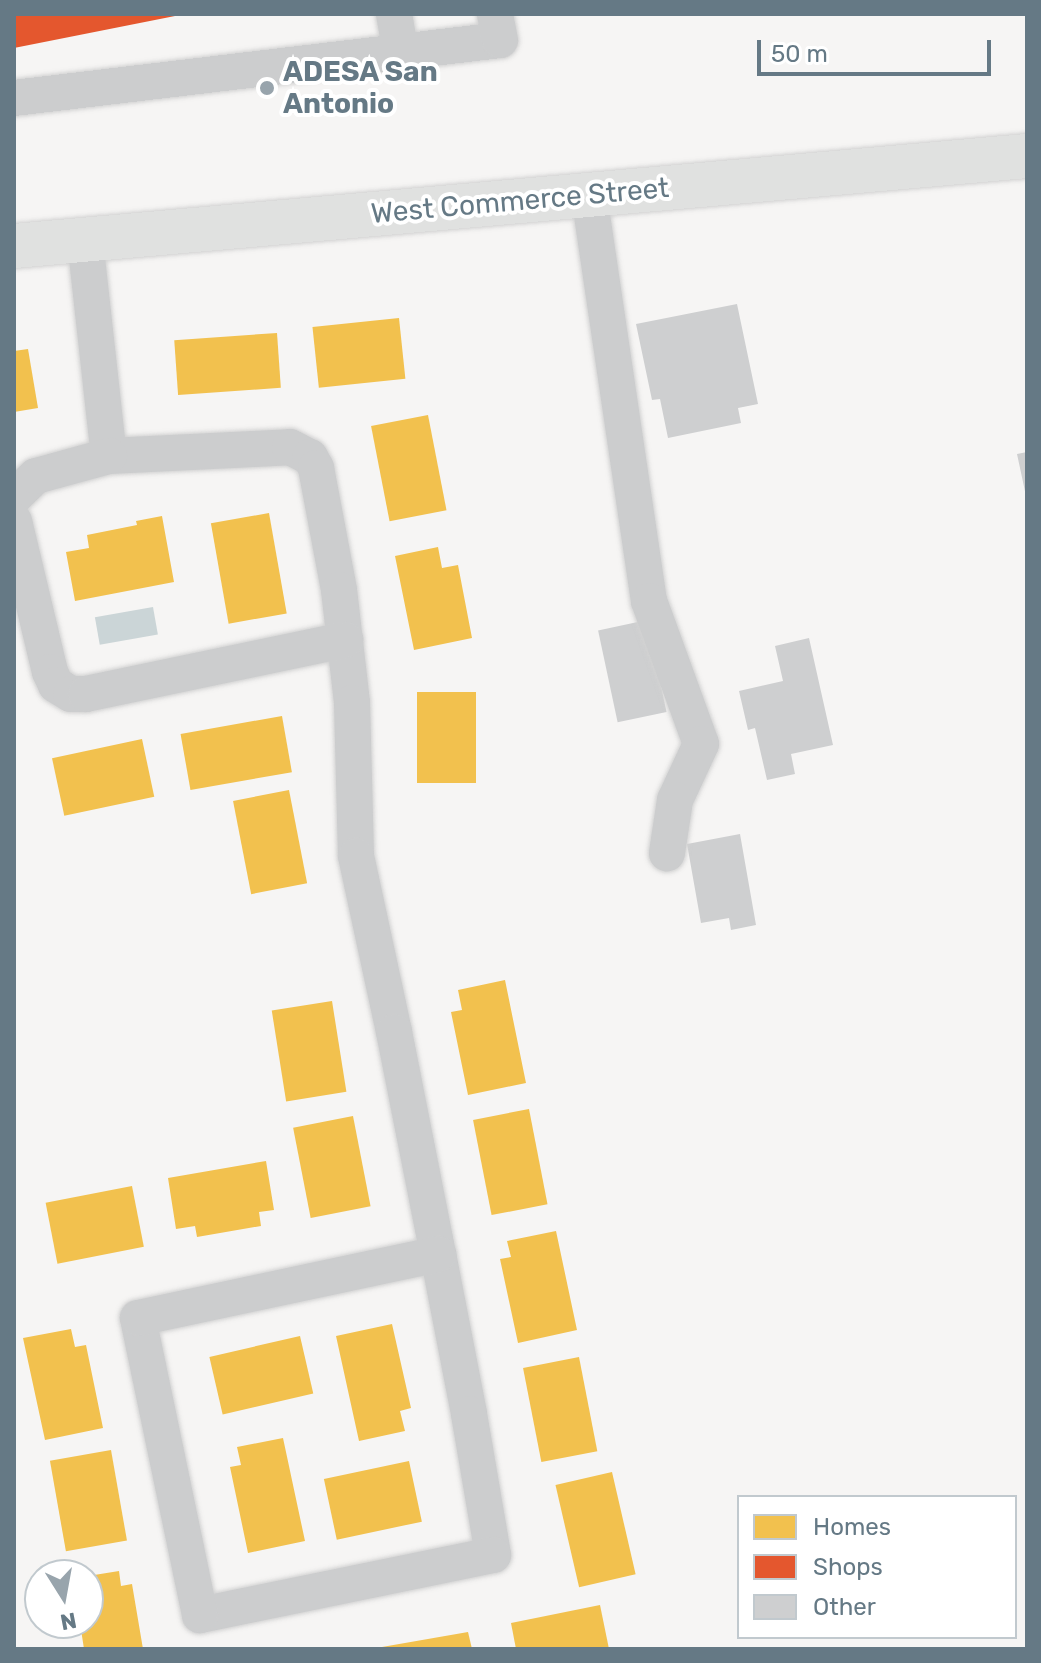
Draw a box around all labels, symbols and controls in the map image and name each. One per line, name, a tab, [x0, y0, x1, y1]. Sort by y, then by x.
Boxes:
scale bar	[761, 24, 995, 74]
text: 50 m	[771, 40, 828, 68]
place label: ADESA San Antonio	[283, 55, 438, 121]
marker: ADESA San Antonio	[258, 79, 276, 97]
street label: West Commerce Street	[370, 171, 670, 231]
legend	[737, 1495, 1017, 1639]
text: Homes	[813, 1513, 891, 1541]
text: Shops	[813, 1553, 883, 1581]
north arrow	[24, 1559, 104, 1639]
text: Other	[813, 1593, 876, 1621]
text: N	[58, 1606, 79, 1636]

